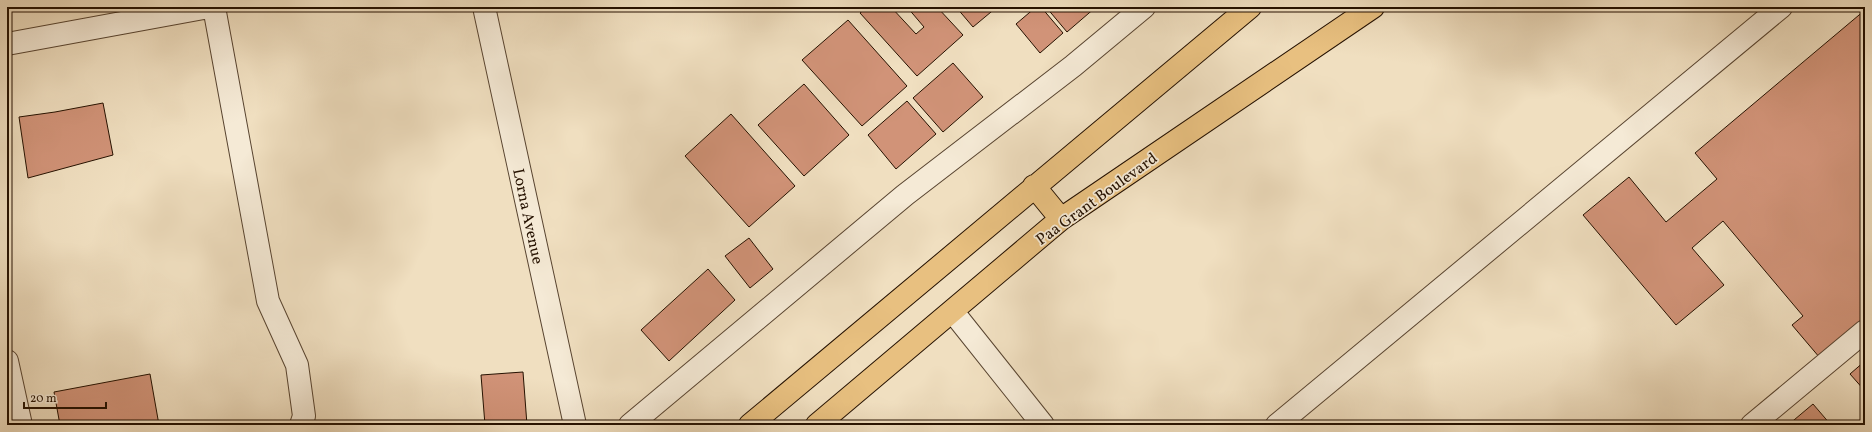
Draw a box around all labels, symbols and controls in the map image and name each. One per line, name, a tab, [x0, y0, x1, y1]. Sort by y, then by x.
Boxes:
street label: Paa Grant Boulevard	[1032, 148, 1162, 251]
street label: Lorna Avenue	[506, 167, 548, 266]
scale bar	[24, 384, 106, 410]
text: 20 m	[30, 391, 57, 407]

